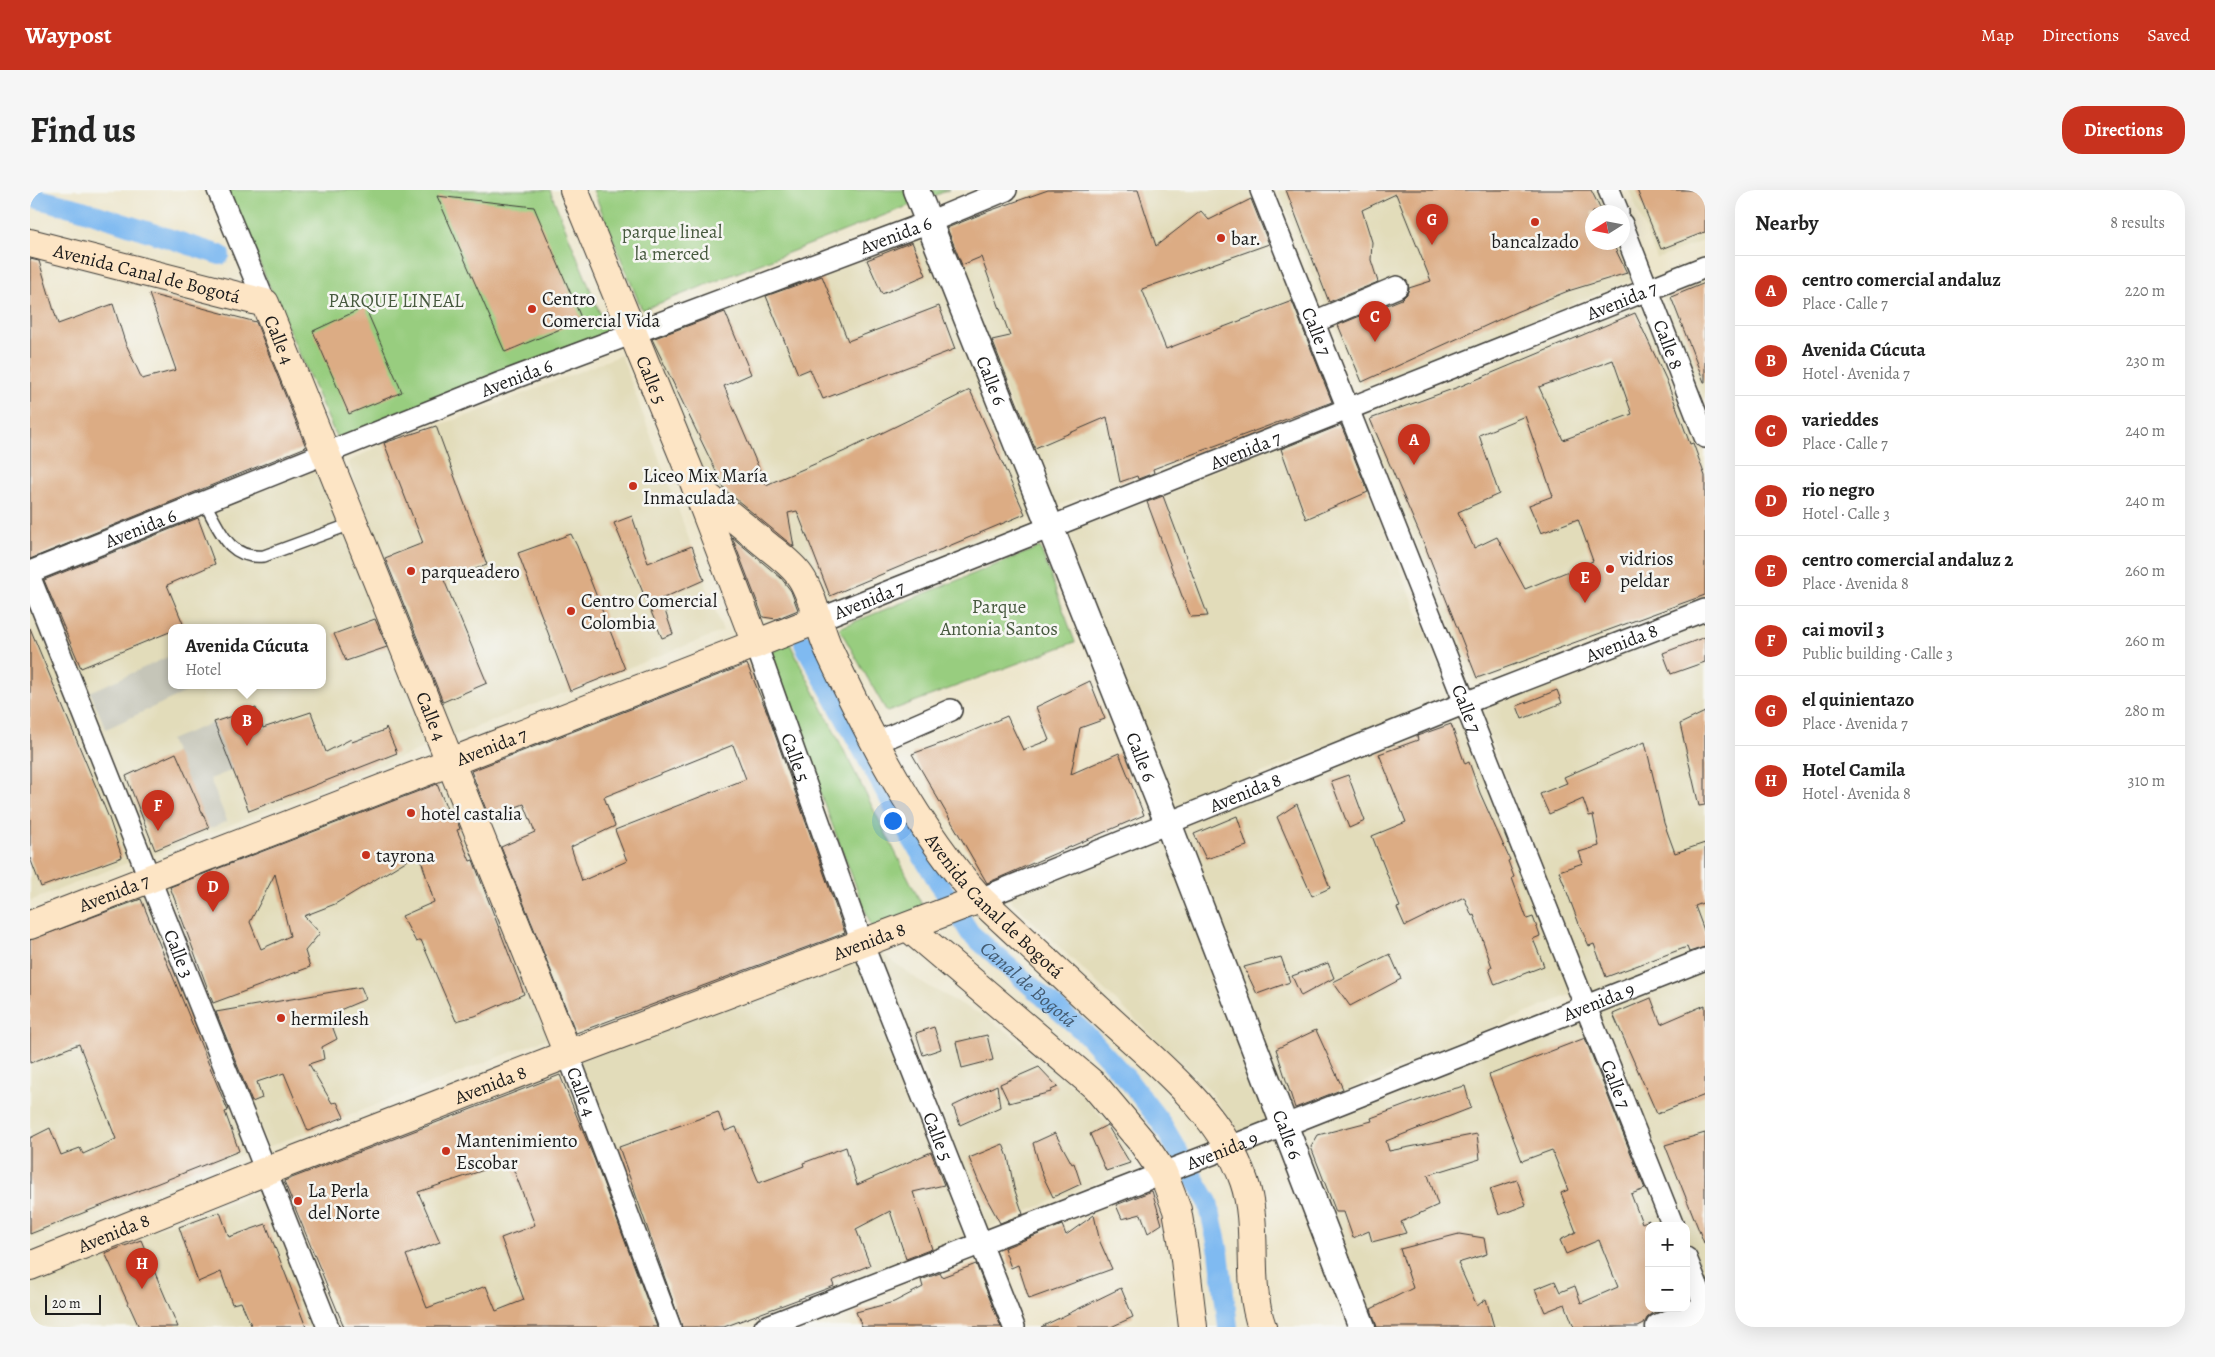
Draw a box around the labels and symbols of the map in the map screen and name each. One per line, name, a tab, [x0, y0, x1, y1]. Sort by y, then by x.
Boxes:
pin: G	[1416, 204, 1448, 245]
north arrow	[1585, 205, 1630, 250]
street label: Avenida 6	[855, 210, 936, 261]
marker: bancalzado	[1529, 216, 1541, 228]
park label: parque lineal la merced	[622, 219, 723, 267]
place label: bar.	[1231, 226, 1261, 252]
place label: bancalzado	[1491, 229, 1579, 255]
marker: bar.	[1215, 232, 1227, 244]
street label: Avenida Canal de Bogotá	[50, 237, 243, 310]
street label: Avenida 7	[1582, 275, 1661, 327]
place label: Centro Comercial Vida	[542, 286, 660, 334]
park label: PARQUE LINEAL	[328, 288, 464, 314]
pin: C	[1359, 301, 1391, 342]
marker: Centro Comercial Vida	[526, 303, 538, 315]
street label: Calle 7	[1295, 303, 1338, 360]
street label: Calle 4	[257, 311, 301, 369]
street label: Calle 8	[1646, 316, 1689, 373]
street label: Calle 5	[629, 352, 673, 408]
street label: Calle 6	[969, 352, 1013, 410]
street label: Avenida 6	[476, 353, 556, 404]
pin: A	[1398, 424, 1430, 465]
street label: Avenida 7	[1206, 425, 1285, 477]
place label: Liceo Mix María Inmaculada	[643, 463, 768, 511]
marker: Liceo Mix María Inmaculada	[627, 480, 639, 492]
street label: Avenida 6	[100, 502, 181, 555]
place label: vidrios peldar	[1619, 546, 1674, 594]
place label: parqueadero	[421, 559, 520, 585]
pin: E	[1569, 562, 1601, 603]
marker: vidrios peldar	[1604, 563, 1616, 575]
marker: parqueadero	[405, 565, 417, 577]
street label: Avenida 7	[829, 574, 909, 626]
place label: Centro Comercial Colombia	[581, 588, 718, 636]
park label: Parque Antonia Santos	[939, 594, 1058, 642]
marker: Centro Comercial Colombia	[565, 605, 577, 617]
street label: Avenida 8	[1581, 618, 1662, 669]
street label: Calle 7	[1445, 681, 1488, 737]
street label: Calle 4	[409, 688, 452, 745]
pin: B	[231, 705, 263, 746]
street label: Avenida 7	[452, 722, 531, 773]
street label: Calle 5	[774, 729, 816, 786]
street label: Calle 6	[1119, 729, 1162, 786]
street label: Avenida 8	[1205, 767, 1285, 819]
pin: F	[142, 790, 174, 831]
place label: hotel castalia	[421, 801, 522, 827]
marker: hotel castalia	[405, 807, 417, 819]
your location	[880, 808, 906, 834]
street label: Avenida Canal de Bogotá	[918, 828, 1069, 985]
place label: tayrona	[376, 843, 435, 869]
marker: tayrona	[360, 849, 372, 861]
street label: Avenida 7	[74, 868, 153, 919]
pin: D	[197, 871, 229, 912]
street label: Avenida 8	[829, 916, 909, 967]
street label: Calle 3	[157, 926, 200, 982]
water label: Canal de Bogotá	[974, 935, 1082, 1034]
street label: Avenida 9	[1559, 976, 1638, 1028]
place label: hermilesh	[291, 1006, 369, 1032]
marker: hermilesh	[275, 1012, 287, 1024]
street label: Calle 7	[1594, 1056, 1637, 1112]
street label: Avenida 8	[450, 1059, 530, 1111]
street label: Calle 4	[560, 1063, 602, 1121]
street label: Calle 6	[1266, 1106, 1308, 1163]
street label: Calle 5	[916, 1108, 959, 1165]
street label: Avenida 9	[1182, 1125, 1262, 1177]
place label: Mantenimiento Escobar	[456, 1128, 578, 1176]
marker: Mantenimiento Escobar	[440, 1145, 452, 1157]
place label: La Perla del Norte	[308, 1178, 380, 1226]
marker: La Perla del Norte	[292, 1195, 304, 1207]
street label: Avenida 8	[73, 1207, 154, 1260]
pin: H	[126, 1248, 158, 1289]
scale bar	[45, 1292, 101, 1315]

